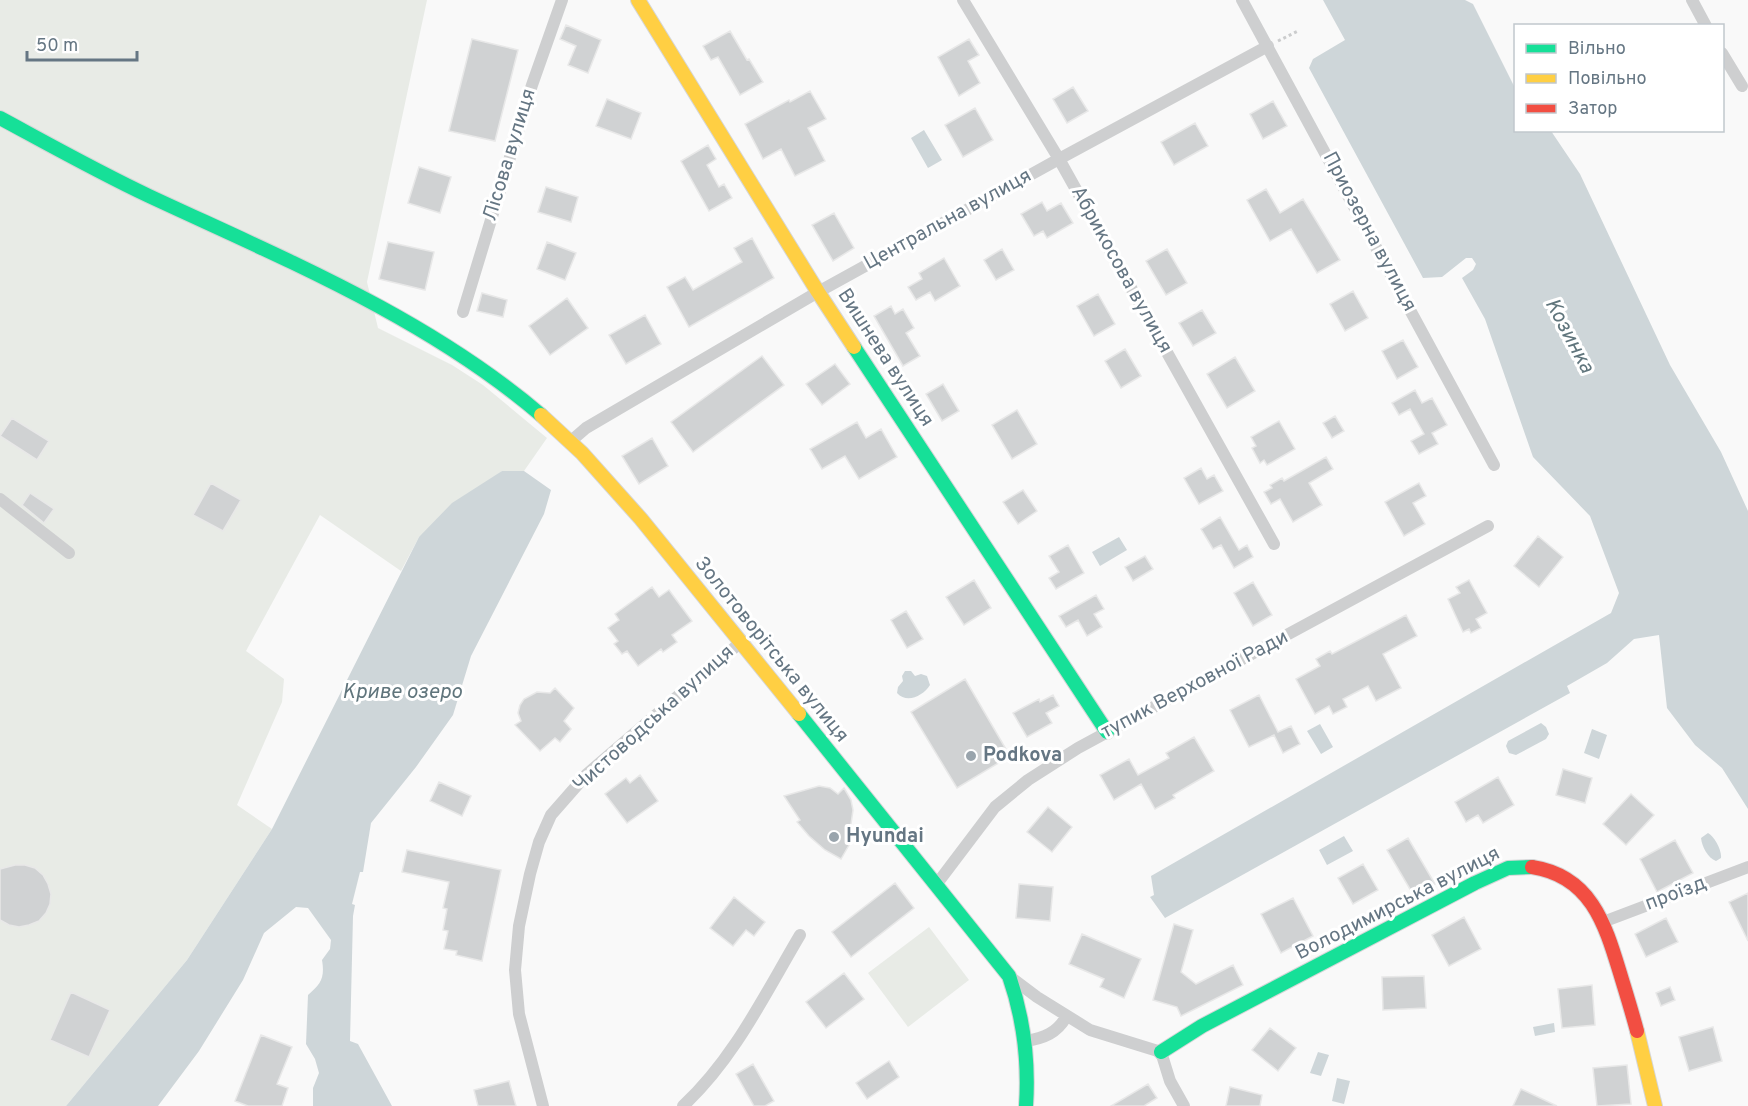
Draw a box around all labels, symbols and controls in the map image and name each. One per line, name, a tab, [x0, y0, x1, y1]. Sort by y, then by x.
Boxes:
scale bar	[27, 24, 136, 62]
legend	[1514, 24, 1724, 132]
text: 50 m	[36, 35, 78, 58]
text: Вільно	[1568, 38, 1626, 61]
text: Повільно	[1568, 68, 1647, 91]
street label: Лісова вулиця	[477, 86, 543, 224]
text: Затор	[1568, 98, 1617, 121]
street label: Приозерна вулиця	[1316, 148, 1422, 316]
street label: Центральна вулиця	[860, 163, 1036, 277]
street label: Абрикосова вулиця	[1064, 182, 1178, 358]
street label: Вишнева вулиця	[831, 284, 939, 432]
water label: Козинка	[1538, 294, 1600, 378]
street label: Золотоворітська вулиця	[688, 552, 854, 748]
street label: тупик Верховної Ради	[1097, 625, 1293, 745]
street label: Чистоводська вулиця	[568, 640, 740, 798]
water label: Криве озеро	[342, 679, 463, 706]
place label: Podkova	[983, 743, 1062, 769]
marker: Podkova	[964, 749, 978, 763]
place label: Hyundai	[846, 824, 924, 850]
marker: Hyundai	[827, 830, 841, 844]
street label: Володимирська вулиця	[1291, 841, 1505, 967]
street label: проїзд	[1642, 870, 1710, 918]

